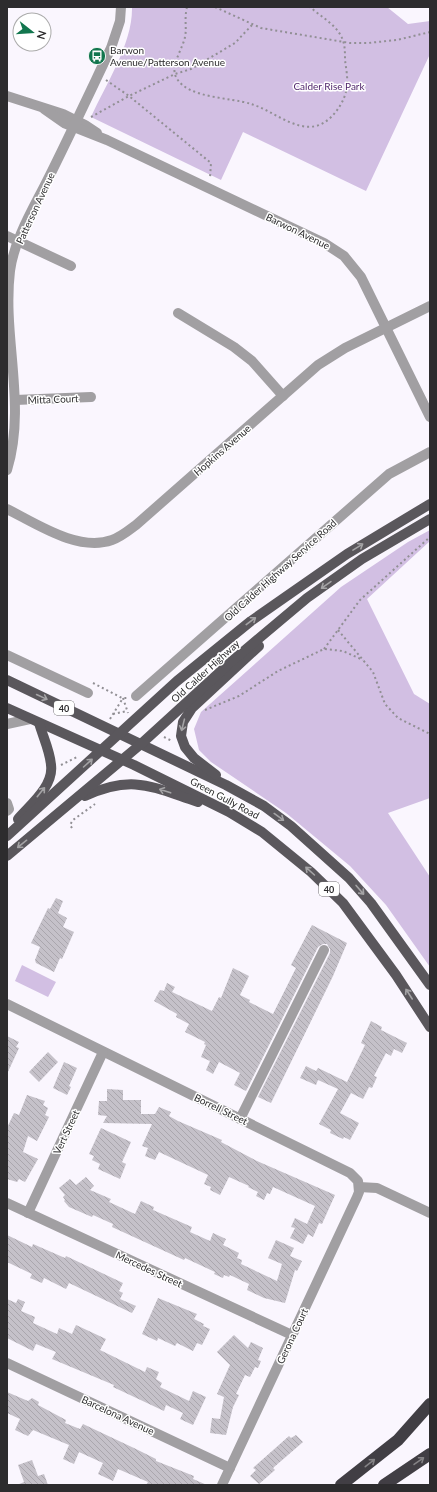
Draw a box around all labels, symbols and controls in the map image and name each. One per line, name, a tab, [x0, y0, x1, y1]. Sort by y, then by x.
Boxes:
north arrow	[12, 12, 52, 52]
text: N	[35, 29, 49, 41]
place label: Barwon Avenue/Patterson Avenue	[110, 44, 225, 68]
bus stop icon: Barwon Avenue/Patterson Avenue	[87, 46, 107, 66]
park label: Calder Rise Park	[293, 80, 366, 92]
street label: Patterson Avenue	[13, 170, 57, 246]
street label: Barwon Avenue	[264, 210, 332, 252]
street label: Mitta Court	[27, 392, 79, 406]
street label: Hopkins Avenue	[191, 422, 253, 478]
street label: Old Calder Highway Service Road	[221, 516, 339, 624]
one-way arrow	[352, 543, 363, 551]
one-way arrow	[321, 581, 332, 589]
one-way arrow	[246, 617, 257, 626]
street label: Old Calder Highway	[168, 637, 242, 705]
one-way arrow	[36, 694, 48, 701]
road number: 40	[54, 701, 74, 715]
one-way arrow	[178, 719, 186, 732]
one-way arrow	[83, 759, 94, 768]
street label: Green Gully Road	[188, 775, 262, 821]
one-way arrow	[36, 787, 45, 798]
one-way arrow	[159, 787, 172, 794]
one-way arrow	[273, 813, 284, 821]
one-way arrow	[17, 840, 28, 849]
one-way arrow	[305, 867, 315, 876]
road number: 40	[319, 882, 339, 896]
one-way arrow	[355, 885, 364, 895]
one-way arrow	[405, 989, 413, 1000]
street label: Borrell Street	[192, 1091, 250, 1127]
street label: Vert Street	[51, 1108, 82, 1156]
street label: Mercedes Street	[114, 1248, 184, 1290]
street label: Gerona Court	[274, 1306, 310, 1366]
street label: Barcelona Avenue	[80, 1393, 156, 1437]
one-way arrow	[413, 1457, 424, 1465]
one-way arrow	[365, 1459, 376, 1468]

